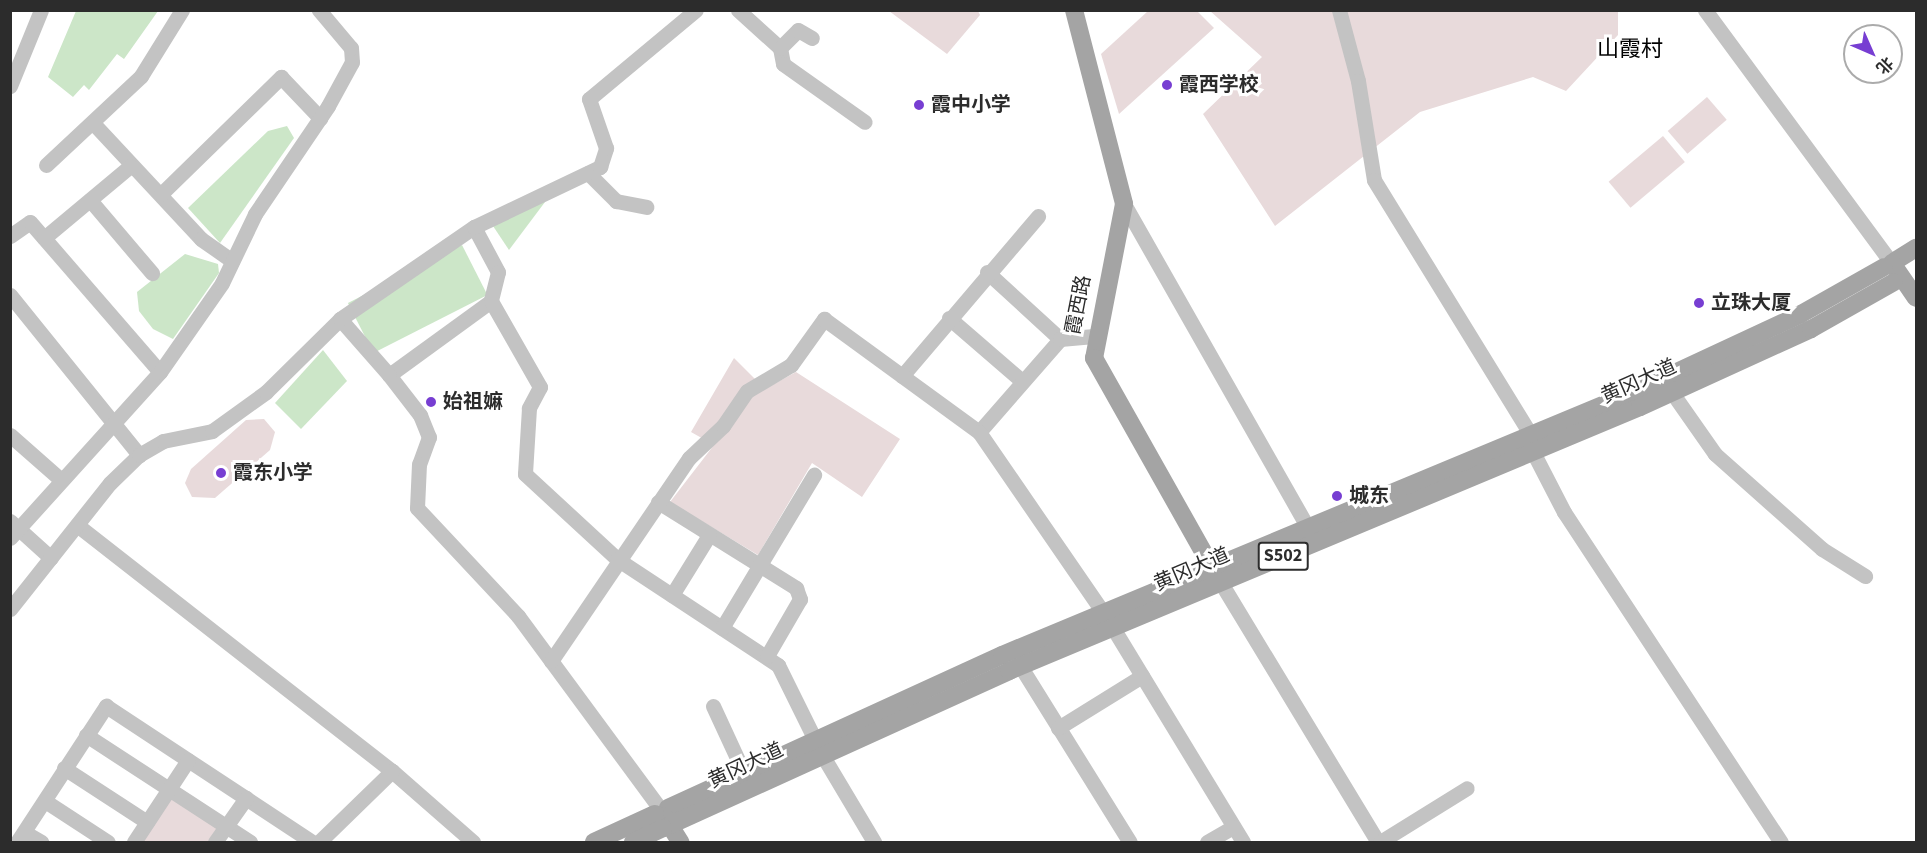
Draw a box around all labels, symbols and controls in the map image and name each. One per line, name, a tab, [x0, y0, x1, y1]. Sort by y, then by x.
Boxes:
north arrow	[1843, 24, 1903, 84]
district label: 山霞村	[1597, 37, 1663, 63]
text: 北	[1871, 52, 1898, 79]
place label: 霞西学校	[1179, 73, 1259, 97]
marker: 霞西学校	[1160, 78, 1174, 92]
place label: 霞中小学	[931, 93, 1011, 117]
marker: 霞中小学	[912, 98, 926, 112]
street label: 霞西路	[1061, 273, 1097, 337]
place label: 立珠大厦	[1711, 291, 1791, 315]
marker: 立珠大厦	[1692, 296, 1706, 310]
street label: 黄冈大道	[1598, 355, 1680, 409]
place label: 始祖嫲	[443, 390, 503, 414]
marker: 始祖嫲	[424, 395, 438, 409]
place label: 霞东小学	[233, 461, 313, 485]
marker: 霞东小学	[214, 466, 228, 480]
place label: 城东	[1349, 484, 1389, 508]
marker: 城东	[1330, 489, 1344, 503]
road number: S502	[1258, 541, 1308, 571]
street label: 黄冈大道	[1150, 543, 1234, 597]
street label: 黄冈大道	[705, 738, 787, 794]

